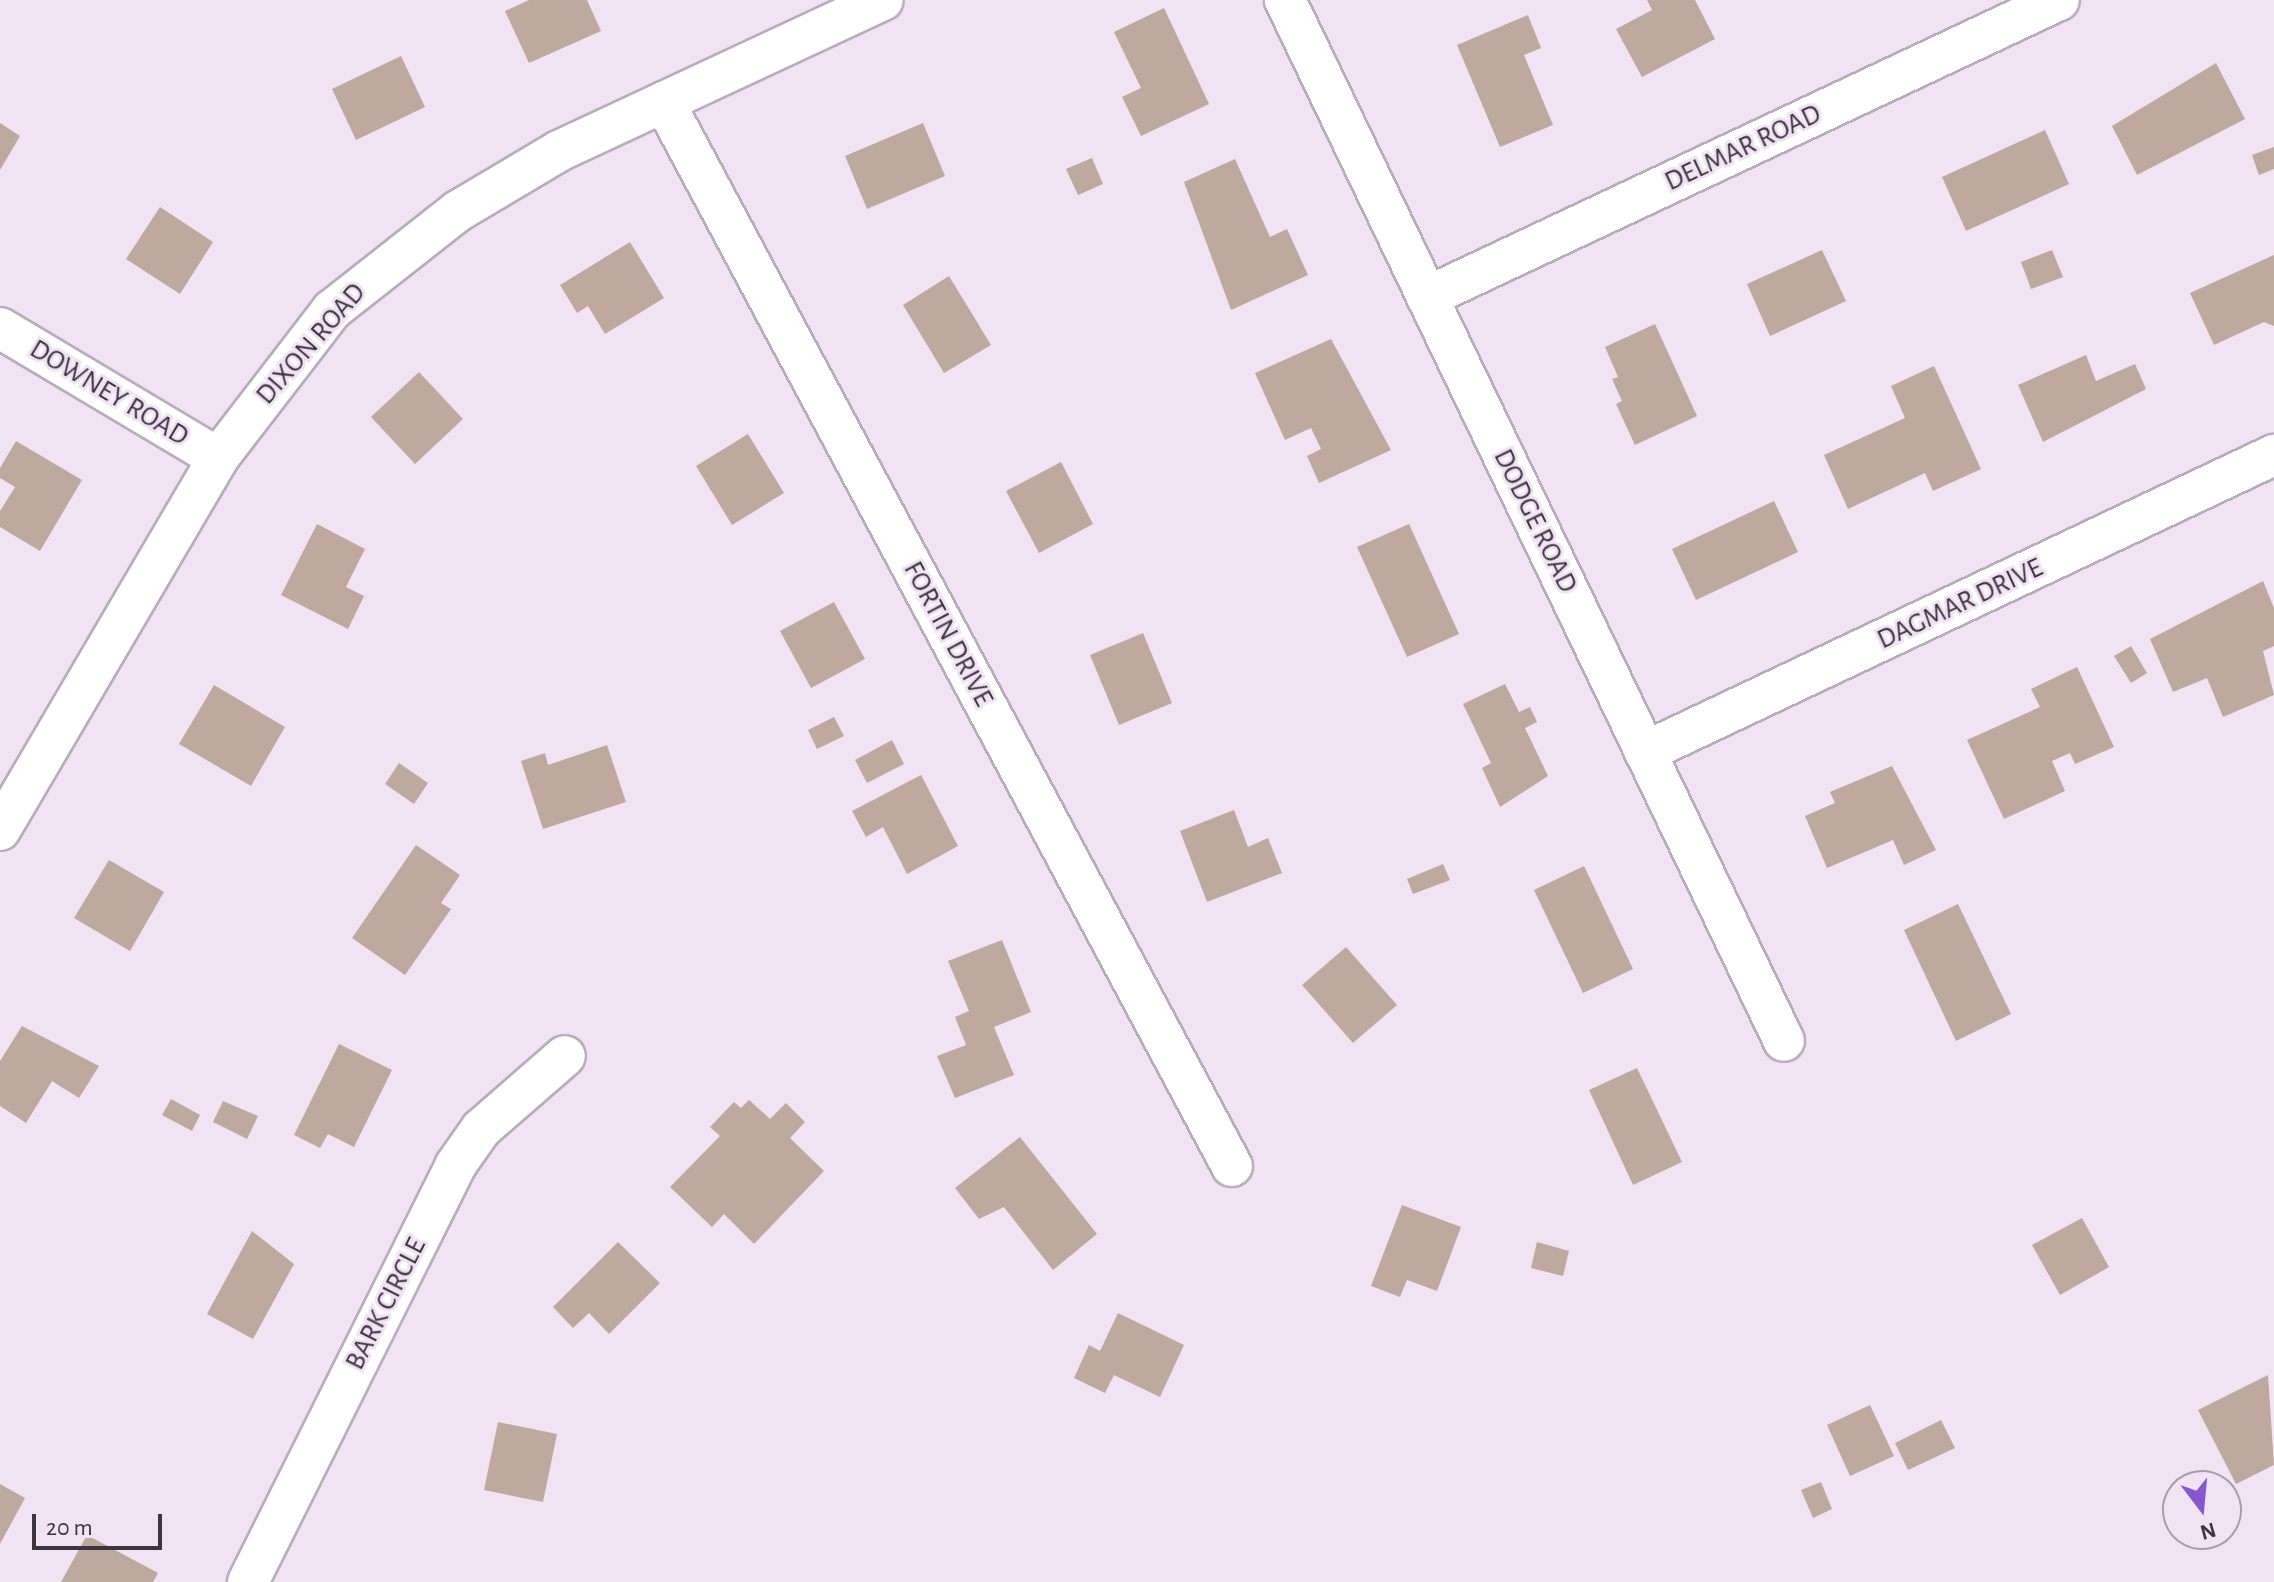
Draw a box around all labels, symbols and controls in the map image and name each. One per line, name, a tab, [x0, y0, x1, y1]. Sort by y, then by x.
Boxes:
street label: DELMAR ROAD	[1660, 97, 1826, 199]
street label: DIXON ROAD	[249, 276, 373, 412]
street label: DOWNEY ROAD	[23, 332, 195, 454]
street label: DODGE ROAD	[1486, 444, 1584, 598]
street label: DAGMAR DRIVE	[1872, 551, 2048, 657]
street label: FORTIN DRIVE	[896, 556, 1000, 712]
street label: BARK CIRCLE	[338, 1232, 434, 1376]
north arrow	[2162, 1470, 2242, 1550]
scale bar	[36, 1498, 166, 1548]
text: 20 m	[46, 1516, 93, 1540]
text: N	[2198, 1518, 2218, 1544]

